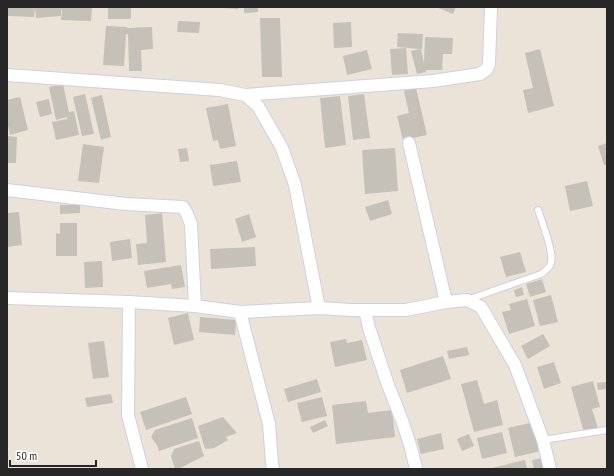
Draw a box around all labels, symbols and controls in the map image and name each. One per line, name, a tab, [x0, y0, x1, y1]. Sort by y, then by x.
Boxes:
scale bar	[10, 442, 96, 468]
text: 50 m	[16, 448, 37, 463]

